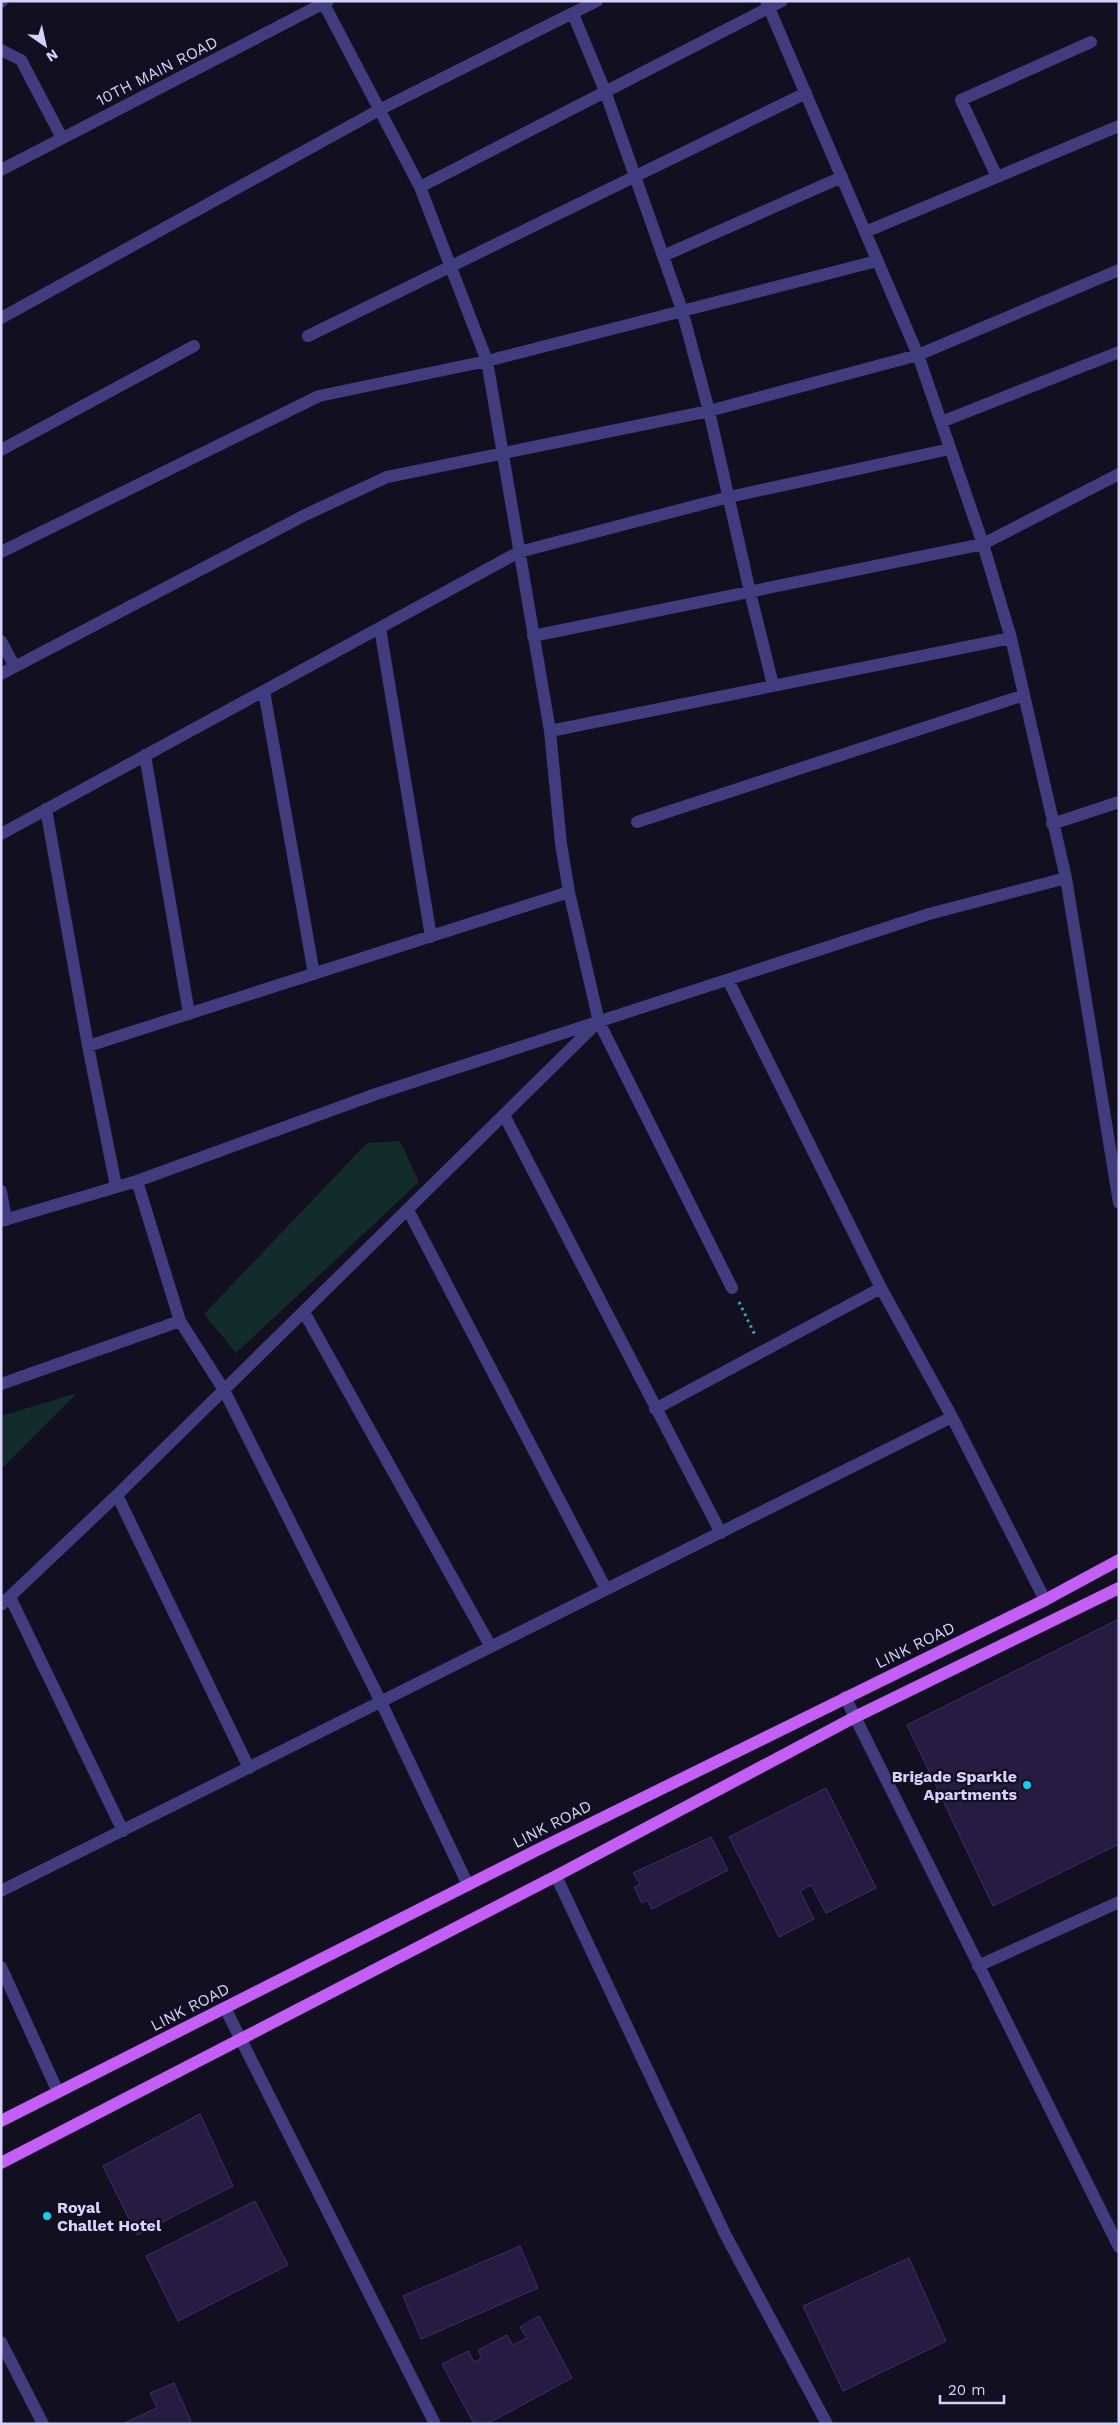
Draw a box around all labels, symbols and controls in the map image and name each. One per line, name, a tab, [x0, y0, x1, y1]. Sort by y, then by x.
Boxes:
north arrow	[20, 20, 70, 70]
street label: 10TH MAIN ROAD	[93, 32, 221, 110]
text: N	[43, 46, 61, 65]
street label: LINK ROAD	[872, 1618, 958, 1672]
place label: Brigade Sparkle Apartments	[892, 1767, 1017, 1804]
marker: Brigade Sparkle Apartments	[1021, 1779, 1033, 1791]
street label: LINK ROAD	[509, 1796, 595, 1852]
street label: LINK ROAD	[147, 1979, 233, 2035]
place label: Royal Challet Hotel	[57, 2198, 162, 2235]
marker: Royal Challet Hotel	[41, 2210, 53, 2222]
scale bar	[940, 2372, 1004, 2404]
text: 20 m	[948, 2381, 986, 2399]

